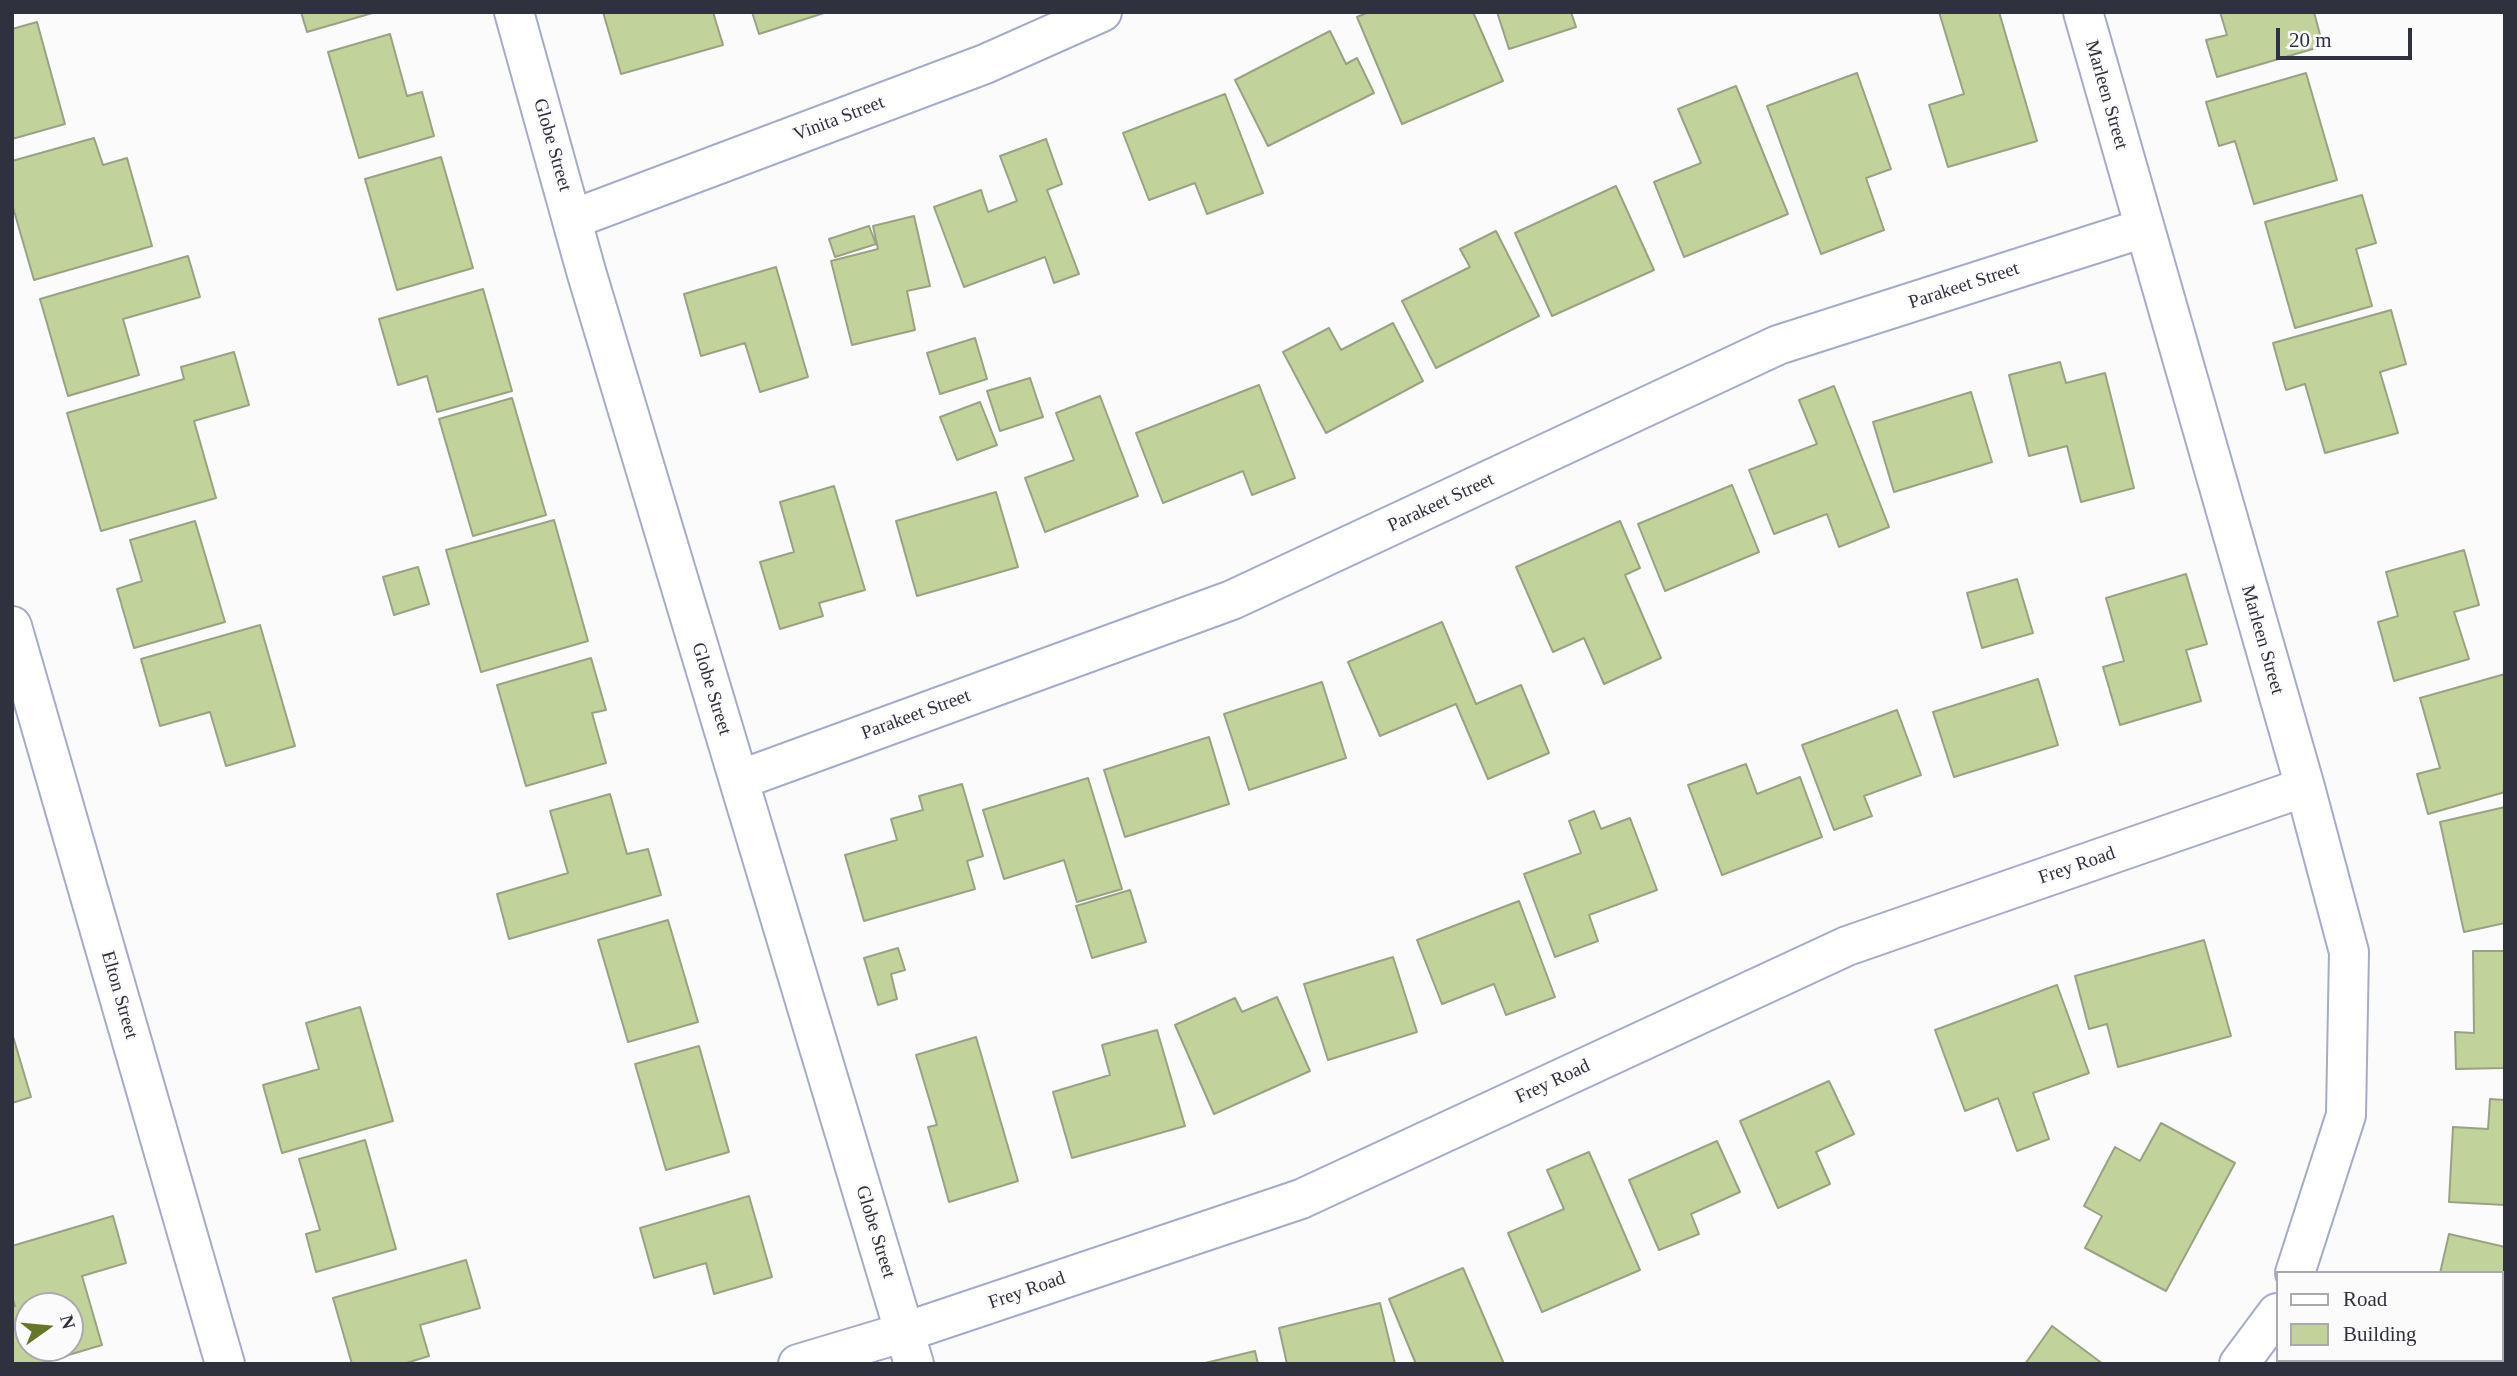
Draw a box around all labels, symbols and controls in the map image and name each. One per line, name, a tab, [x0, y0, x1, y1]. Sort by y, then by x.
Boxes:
scale bar	[2279, 14, 2416, 58]
text: 20 m	[2289, 28, 2332, 52]
street label: Marleen Street	[2080, 38, 2132, 152]
street label: Vinita Street	[790, 91, 888, 147]
street label: Globe Street	[528, 96, 576, 194]
street label: Parakeet Street	[1906, 257, 2022, 315]
street label: Parakeet Street	[1384, 468, 1498, 538]
street label: Marleen Street	[2236, 583, 2288, 697]
street label: Globe Street	[686, 640, 736, 738]
street label: Parakeet Street	[858, 685, 974, 745]
street label: Frey Road	[2036, 842, 2118, 890]
street label: Elton Street	[96, 948, 142, 1042]
street label: Frey Road	[1512, 1055, 1594, 1109]
street label: Globe Street	[850, 1183, 900, 1281]
street label: Frey Road	[986, 1267, 1068, 1315]
legend	[2276, 1271, 2503, 1362]
text: Road	[2343, 1287, 2387, 1311]
north arrow	[14, 1292, 84, 1362]
text: N	[56, 1313, 80, 1331]
text: Building	[2343, 1322, 2417, 1346]

